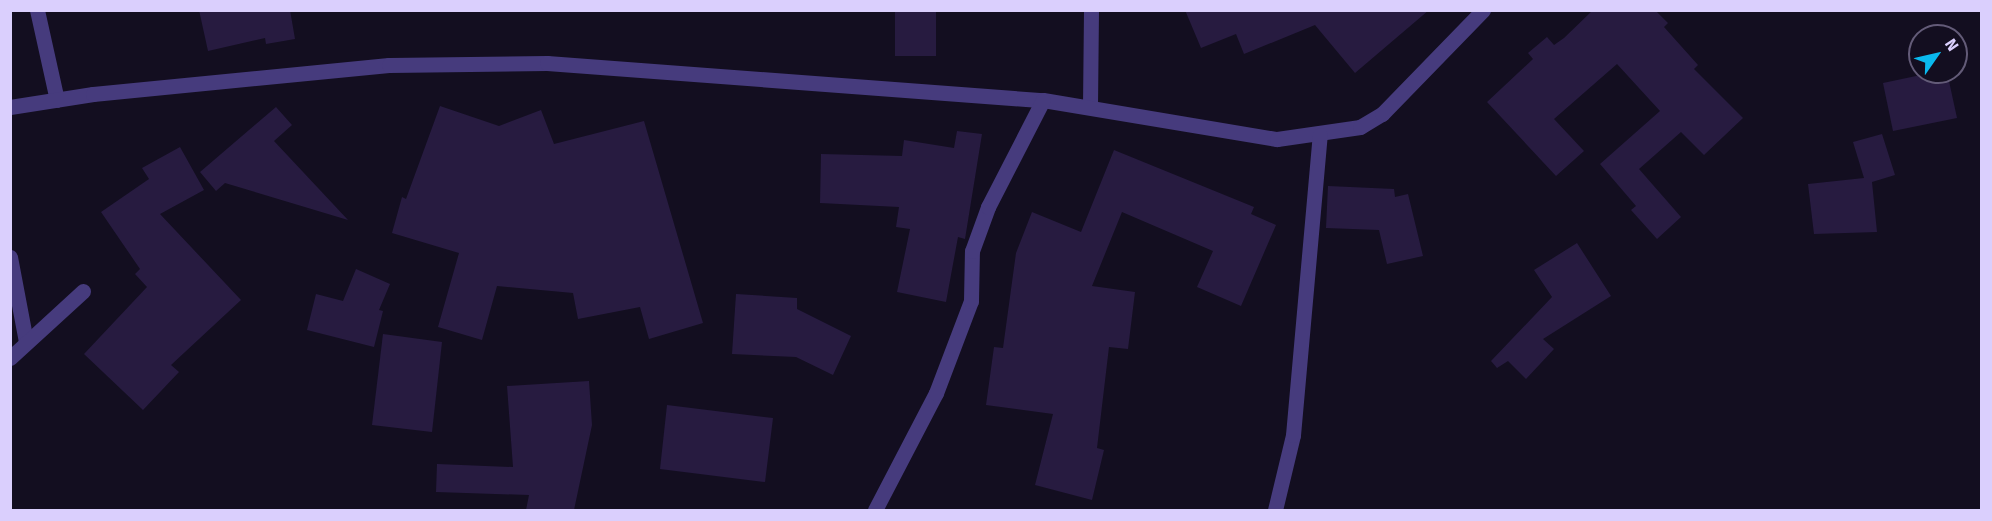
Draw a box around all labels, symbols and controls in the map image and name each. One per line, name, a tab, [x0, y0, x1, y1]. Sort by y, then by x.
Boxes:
north arrow	[1908, 24, 1968, 84]
text: N	[1941, 35, 1963, 54]

